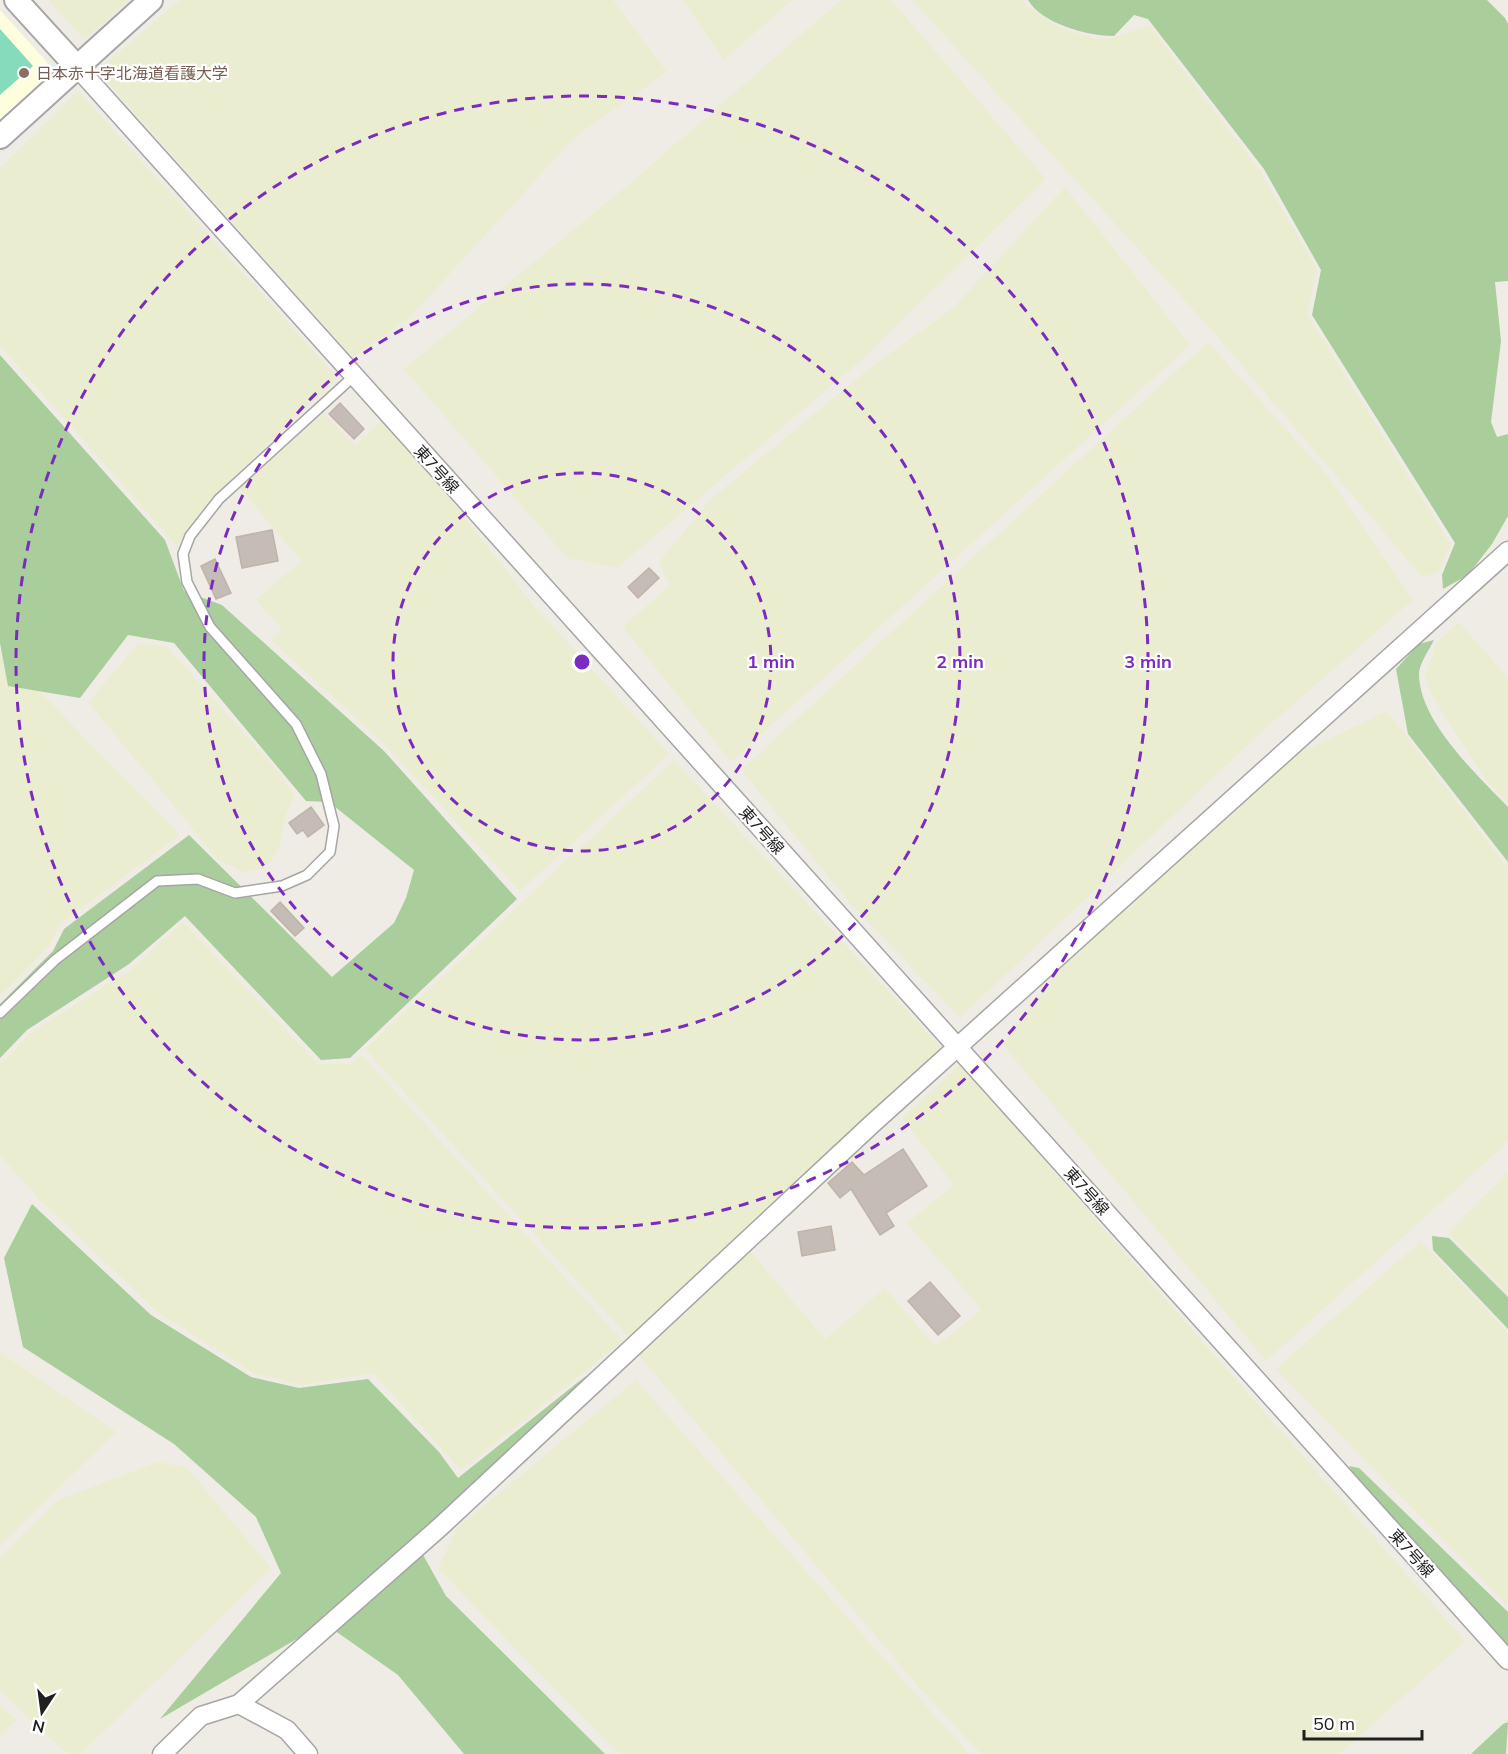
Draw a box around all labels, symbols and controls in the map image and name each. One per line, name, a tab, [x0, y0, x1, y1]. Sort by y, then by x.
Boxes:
place label: 日本赤十字北海道看護大学	[36, 63, 228, 83]
marker: 日本赤十字北海道看護大学	[17, 66, 31, 80]
street label: 東7号線	[410, 441, 464, 497]
text: 1 min	[747, 650, 795, 673]
text: 2 min	[936, 650, 984, 673]
text: 3 min	[1124, 650, 1172, 673]
centre of rings	[572, 652, 592, 672]
street label: 東7号線	[735, 802, 789, 858]
street label: 東7号線	[1060, 1163, 1114, 1219]
street label: 東7号線	[1385, 1525, 1439, 1581]
north arrow	[12, 1682, 72, 1742]
scale bar	[1304, 1703, 1422, 1741]
text: 50 m	[1313, 1712, 1355, 1735]
text: N	[30, 1716, 47, 1738]

